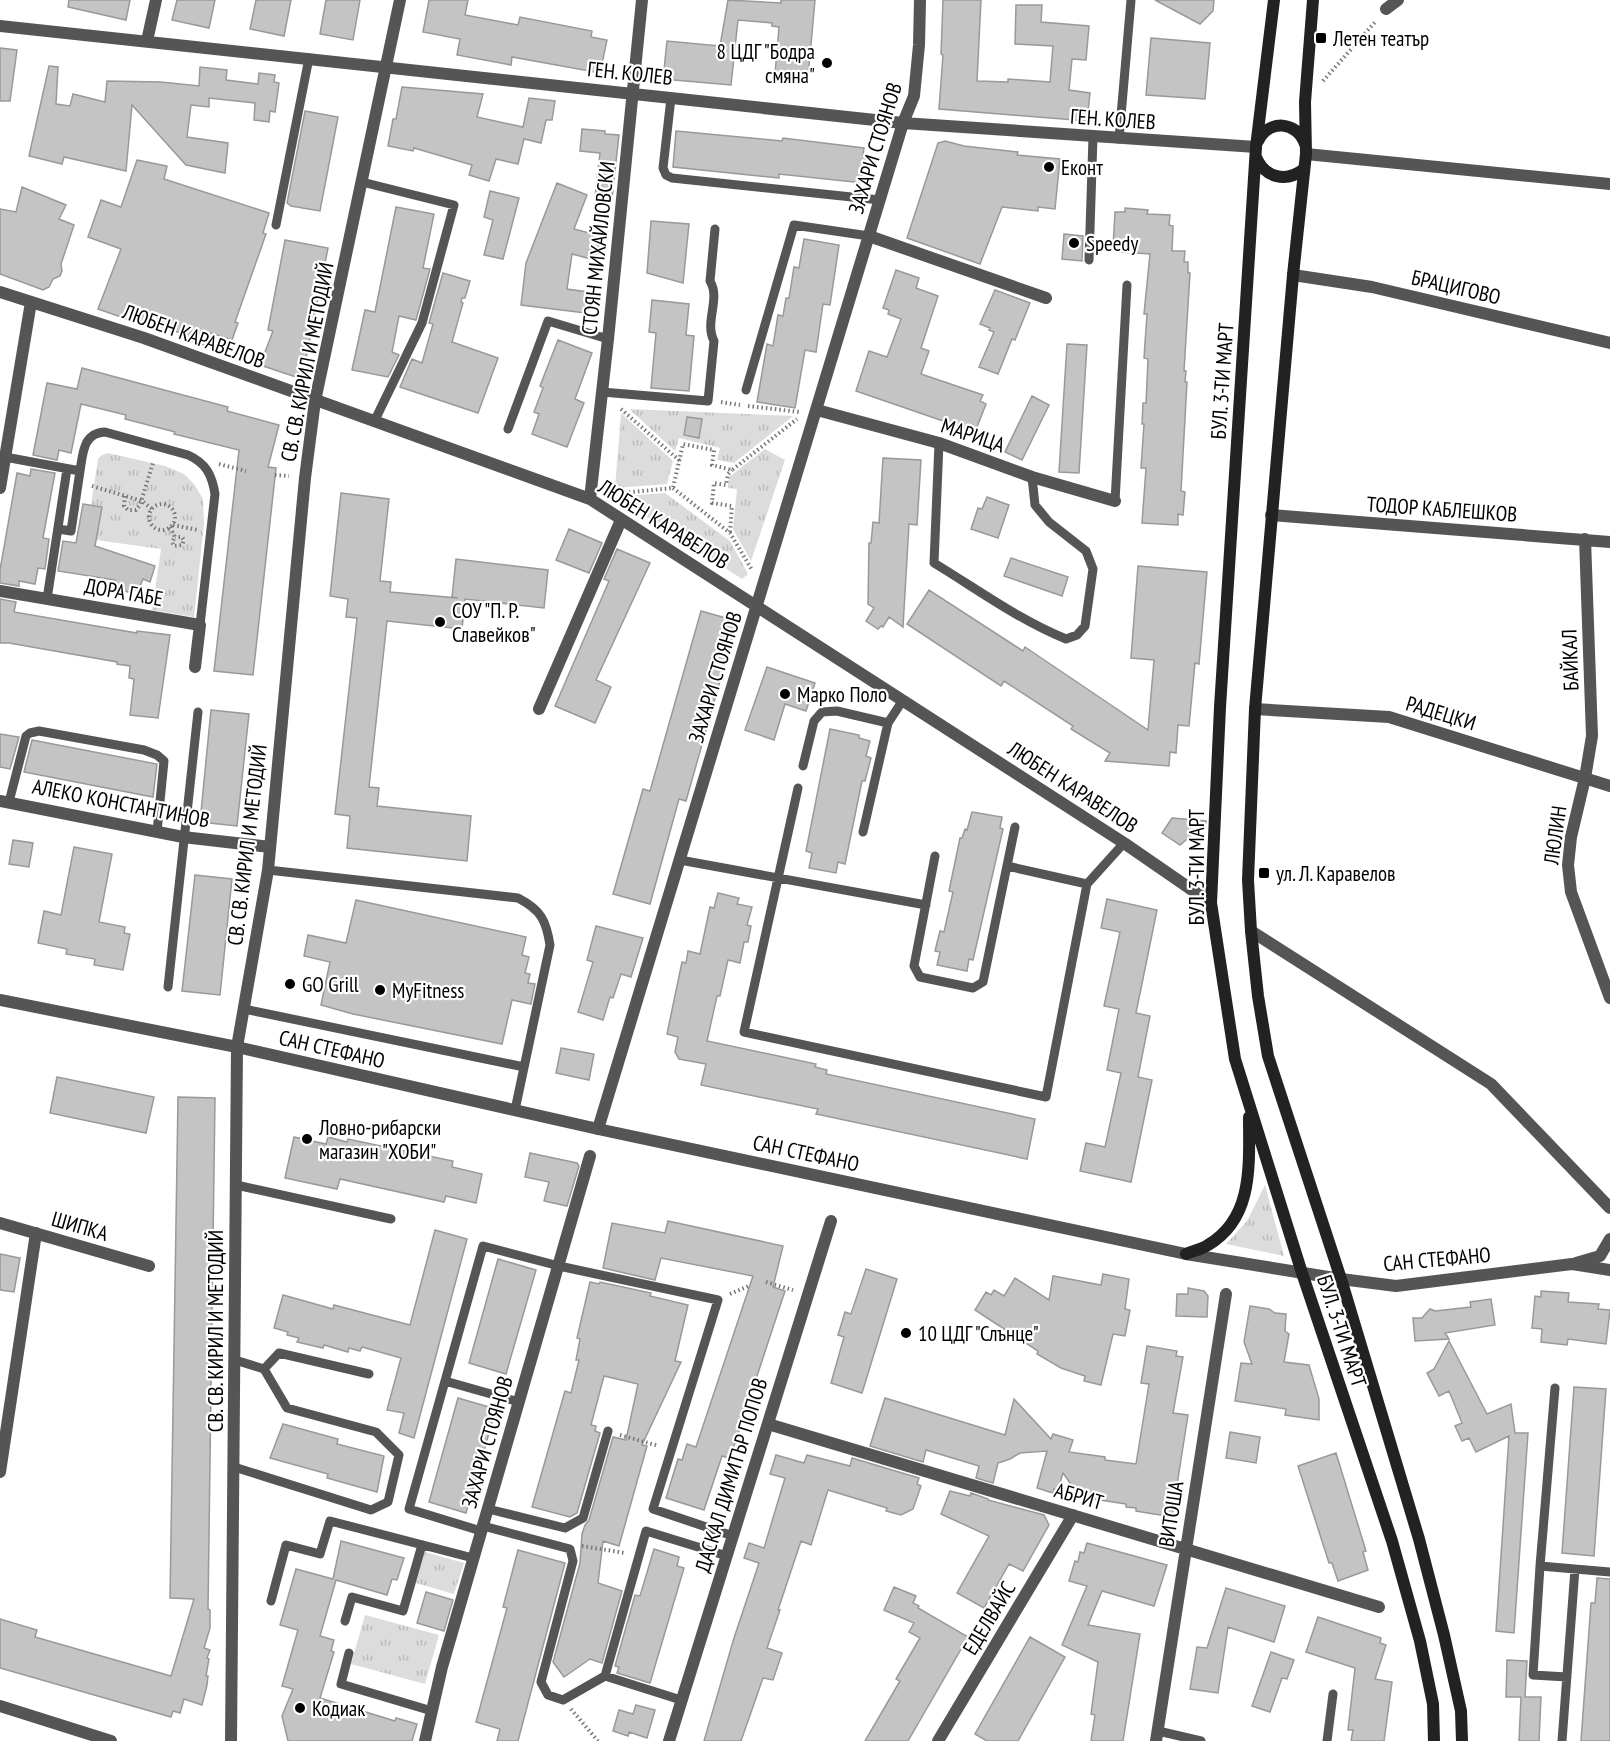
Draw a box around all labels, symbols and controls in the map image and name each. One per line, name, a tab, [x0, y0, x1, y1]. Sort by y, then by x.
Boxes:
place label: Летен театър	[1332, 25, 1429, 52]
marker: Летен театър	[1314, 31, 1328, 45]
place label: 8 ЦДГ "Бодра смяна"	[716, 38, 815, 89]
street label: ГЕН. КОЛЕВ	[586, 55, 674, 91]
marker: 8 ЦДГ "Бодра смяна"	[820, 56, 834, 70]
street label: ЗАХАРИ СТОЯНОВ	[842, 79, 908, 217]
street label: ГЕН. КОЛЕВ	[1069, 103, 1157, 135]
place label: Еконт	[1061, 154, 1103, 181]
street label: СТОЯН МИХАЙЛОВСКИ	[575, 160, 621, 336]
marker: Еконт	[1042, 160, 1056, 174]
place label: Speedy	[1086, 230, 1138, 257]
marker: Speedy	[1067, 236, 1081, 250]
street label: СВ. СВ. КИРИЛ И МЕТОДИЙ	[274, 260, 340, 464]
street label: БРАЦИГОВО	[1409, 264, 1503, 310]
street label: ЛЮБЕН КАРАВЕЛОВ	[118, 297, 269, 374]
street label: БУЛ. 3-ТИ МАРТ	[1204, 321, 1240, 440]
street label: МАРИЦА	[938, 412, 1009, 458]
street label: ЛЮБЕН КАРАВЕЛОВ	[593, 473, 734, 575]
street label: ТОДОР КАБЛЕШКОВ	[1366, 490, 1518, 528]
street label: ДОРА ГАБЕ	[83, 572, 165, 612]
place label: СОУ "П. Р. Славейков"	[452, 597, 536, 648]
street label: ЗАХАРИ СТОЯНОВ	[682, 608, 748, 746]
marker: СОУ "П. Р. Славейков"	[433, 615, 447, 629]
street label: БАЙКАЛ	[1555, 629, 1585, 691]
place label: Марко Поло	[797, 681, 887, 708]
marker: Марко Поло	[778, 687, 792, 701]
street label: РАДЕЦКИ	[1403, 690, 1479, 736]
street label: ЛЮБЕН КАРАВЕЛОВ	[1002, 735, 1143, 839]
street label: СВ. СВ. КИРИЛ И МЕТОДИЙ	[221, 743, 273, 947]
street label: АЛЕКО КОНСТАНТИНОВ	[30, 773, 212, 833]
street label: ЛЮЛИН	[1537, 804, 1572, 867]
street label: БУЛ. 3-ТИ МАРТ	[1183, 808, 1210, 925]
place label: ул. Л. Каравелов	[1276, 860, 1396, 887]
marker: ул. Л. Каравелов	[1257, 866, 1271, 880]
place label: GO Grill	[302, 971, 359, 998]
marker: GO Grill	[283, 977, 297, 991]
place label: MyFitness	[392, 977, 464, 1004]
marker: MyFitness	[373, 983, 387, 997]
street label: САН СТЕФАНО	[276, 1024, 388, 1074]
place label: Ловно-рибарски магазин "ХОБИ"	[318, 1114, 441, 1165]
street label: САН СТЕФАНО	[750, 1129, 862, 1177]
marker: Ловно-рибарски магазин "ХОБИ"	[300, 1132, 314, 1146]
street label: ШИПКА	[49, 1205, 111, 1247]
street label: СВ. СВ. КИРИЛ И МЕТОДИЙ	[202, 1230, 229, 1432]
street label: САН СТЕФАНО	[1382, 1241, 1492, 1277]
street label: БУЛ. 3-ТИ МАРТ	[1311, 1271, 1373, 1391]
place label: 10 ЦДГ "Слънце"	[918, 1320, 1039, 1347]
marker: 10 ЦДГ "Слънце"	[899, 1326, 913, 1340]
street label: ЗАХАРИ СТОЯНОВ	[455, 1373, 519, 1511]
street label: ДАСКАЛ ДИМИТЪР ПОПОВ	[689, 1375, 773, 1575]
street label: АБРИТ	[1051, 1476, 1107, 1516]
street label: ВИТОША	[1152, 1479, 1190, 1549]
street label: ЕДЕЛВАЙС	[957, 1576, 1022, 1660]
place label: Кодиак	[312, 1695, 365, 1722]
marker: Кодиак	[293, 1701, 307, 1715]

